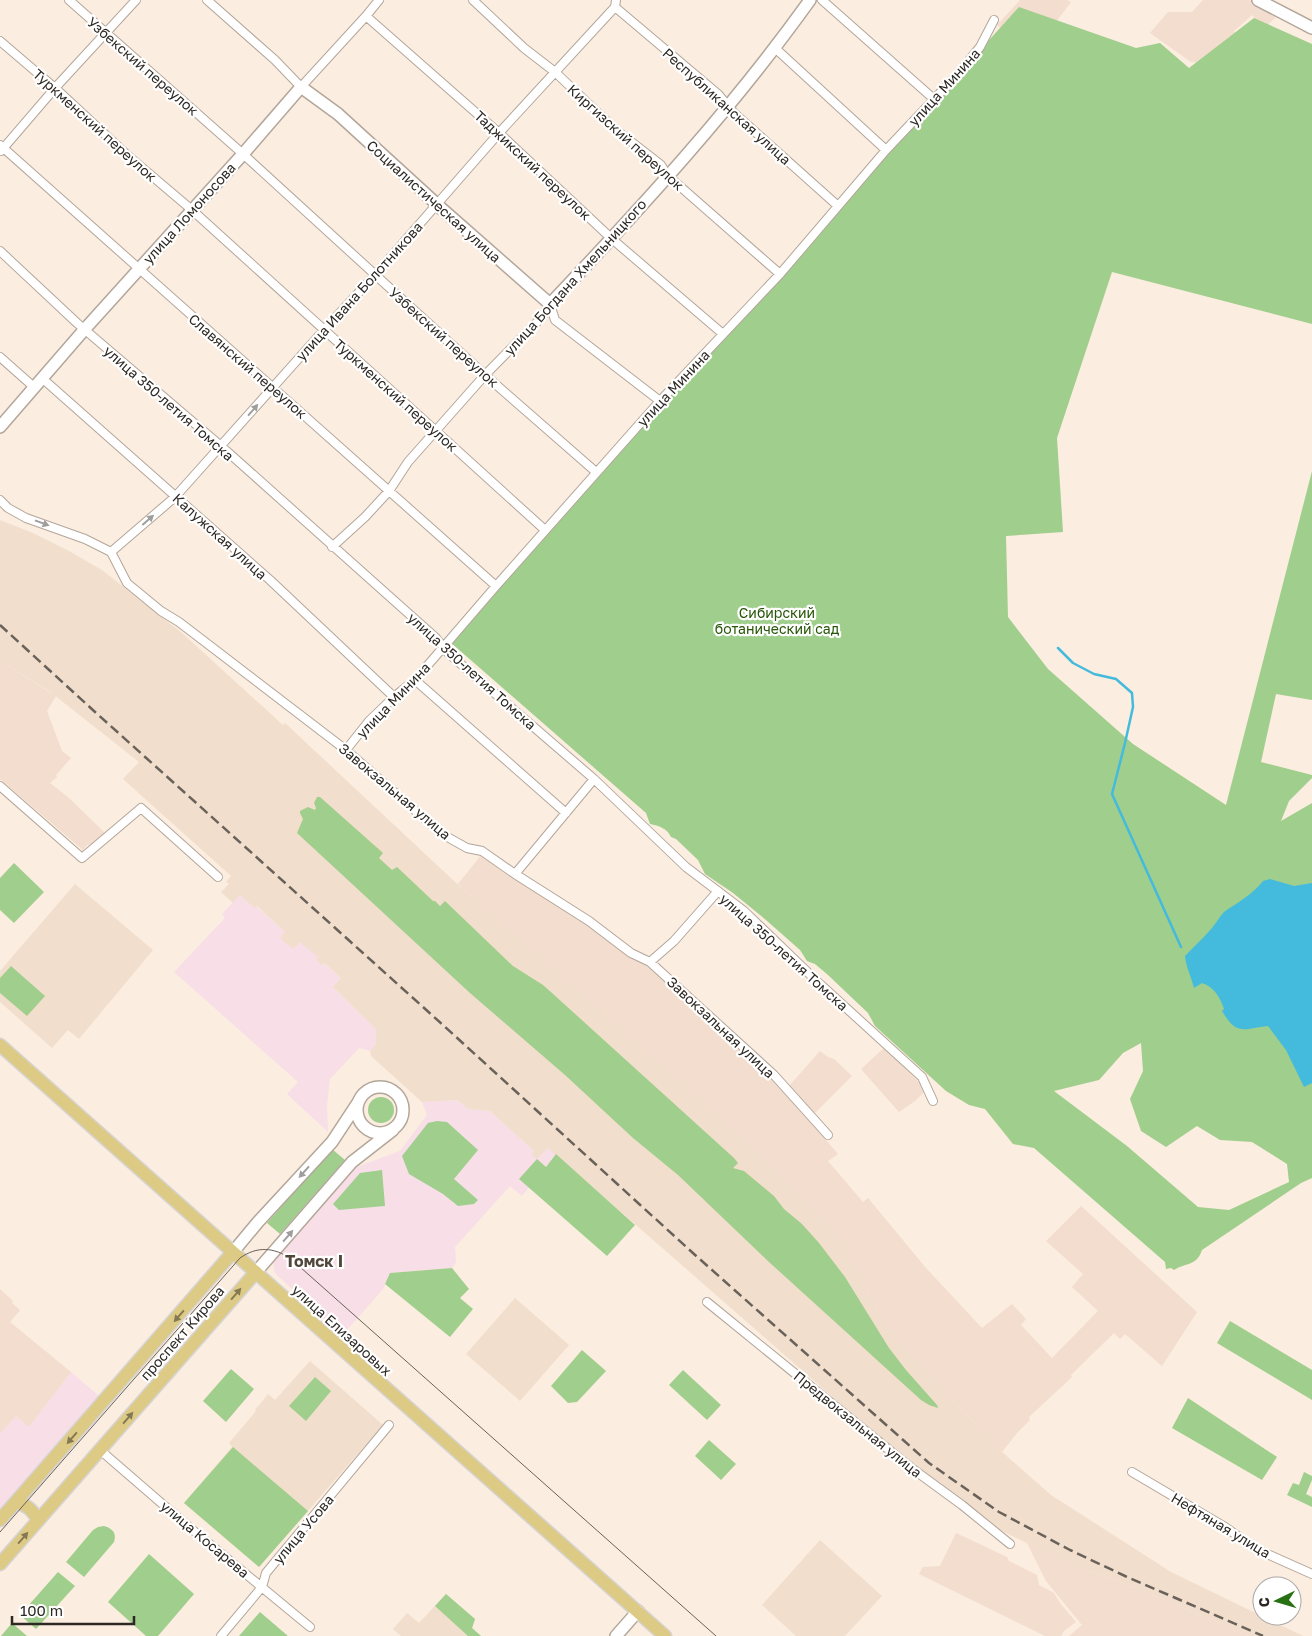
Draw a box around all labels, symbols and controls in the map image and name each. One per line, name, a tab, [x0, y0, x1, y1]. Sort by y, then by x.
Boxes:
street label: Узбекский переулок	[84, 13, 202, 119]
street label: Республиканская улица	[660, 44, 794, 168]
street label: улица Минина	[905, 45, 983, 129]
street label: Туркменский переулок	[30, 65, 160, 185]
street label: Киргизский переулок	[564, 80, 688, 194]
street label: Таджикский переулок	[471, 107, 595, 223]
street label: Социалистическая улица	[363, 136, 505, 266]
street label: улица Ломоносова	[139, 159, 239, 267]
street label: улица Богдана Хмельницкого	[500, 195, 650, 359]
street label: улица Ивана Болотникова	[292, 218, 426, 364]
street label: Узбекский переулок	[386, 283, 502, 391]
street label: Славянский переулок	[185, 310, 311, 422]
street label: Туркменский переулок	[331, 335, 461, 455]
street label: улица 350-летия Томска	[101, 342, 237, 464]
street label: улица Минина	[633, 346, 713, 430]
one-way arrow	[247, 404, 259, 416]
street label: Калужская улица	[169, 489, 271, 583]
one-way arrow	[141, 514, 153, 526]
one-way arrow	[35, 519, 50, 527]
park label: Сибирский ботанический сад	[715, 604, 840, 637]
street label: улица 350-летия Томска	[404, 609, 540, 733]
street label: улица Минина	[353, 659, 433, 741]
street label: Завокзальная улица	[336, 739, 454, 843]
street label: улица 350-летия Томска	[716, 890, 852, 1014]
street label: Завокзальная улица	[664, 973, 778, 1081]
one-way arrow	[298, 1166, 310, 1178]
one-way arrow	[282, 1229, 293, 1242]
district label: Томск I	[285, 1251, 343, 1271]
street label: улица Елизаровых	[289, 1281, 395, 1379]
street label: проспект Кирова	[137, 1282, 227, 1384]
one-way arrow	[230, 1288, 241, 1300]
one-way arrow	[174, 1310, 185, 1322]
street label: Предвокзальная улица	[791, 1367, 925, 1481]
one-way arrow	[122, 1412, 133, 1425]
one-way arrow	[66, 1432, 78, 1444]
street label: Нефтяная улица	[1168, 1489, 1274, 1561]
street label: улица Усова	[269, 1491, 337, 1567]
street label: улица Косарева	[157, 1497, 253, 1581]
one-way arrow	[17, 1531, 28, 1544]
north arrow	[1252, 1576, 1302, 1626]
scale bar	[12, 1594, 135, 1626]
text: С	[1255, 1596, 1272, 1608]
text: 100 m	[20, 1601, 63, 1619]

